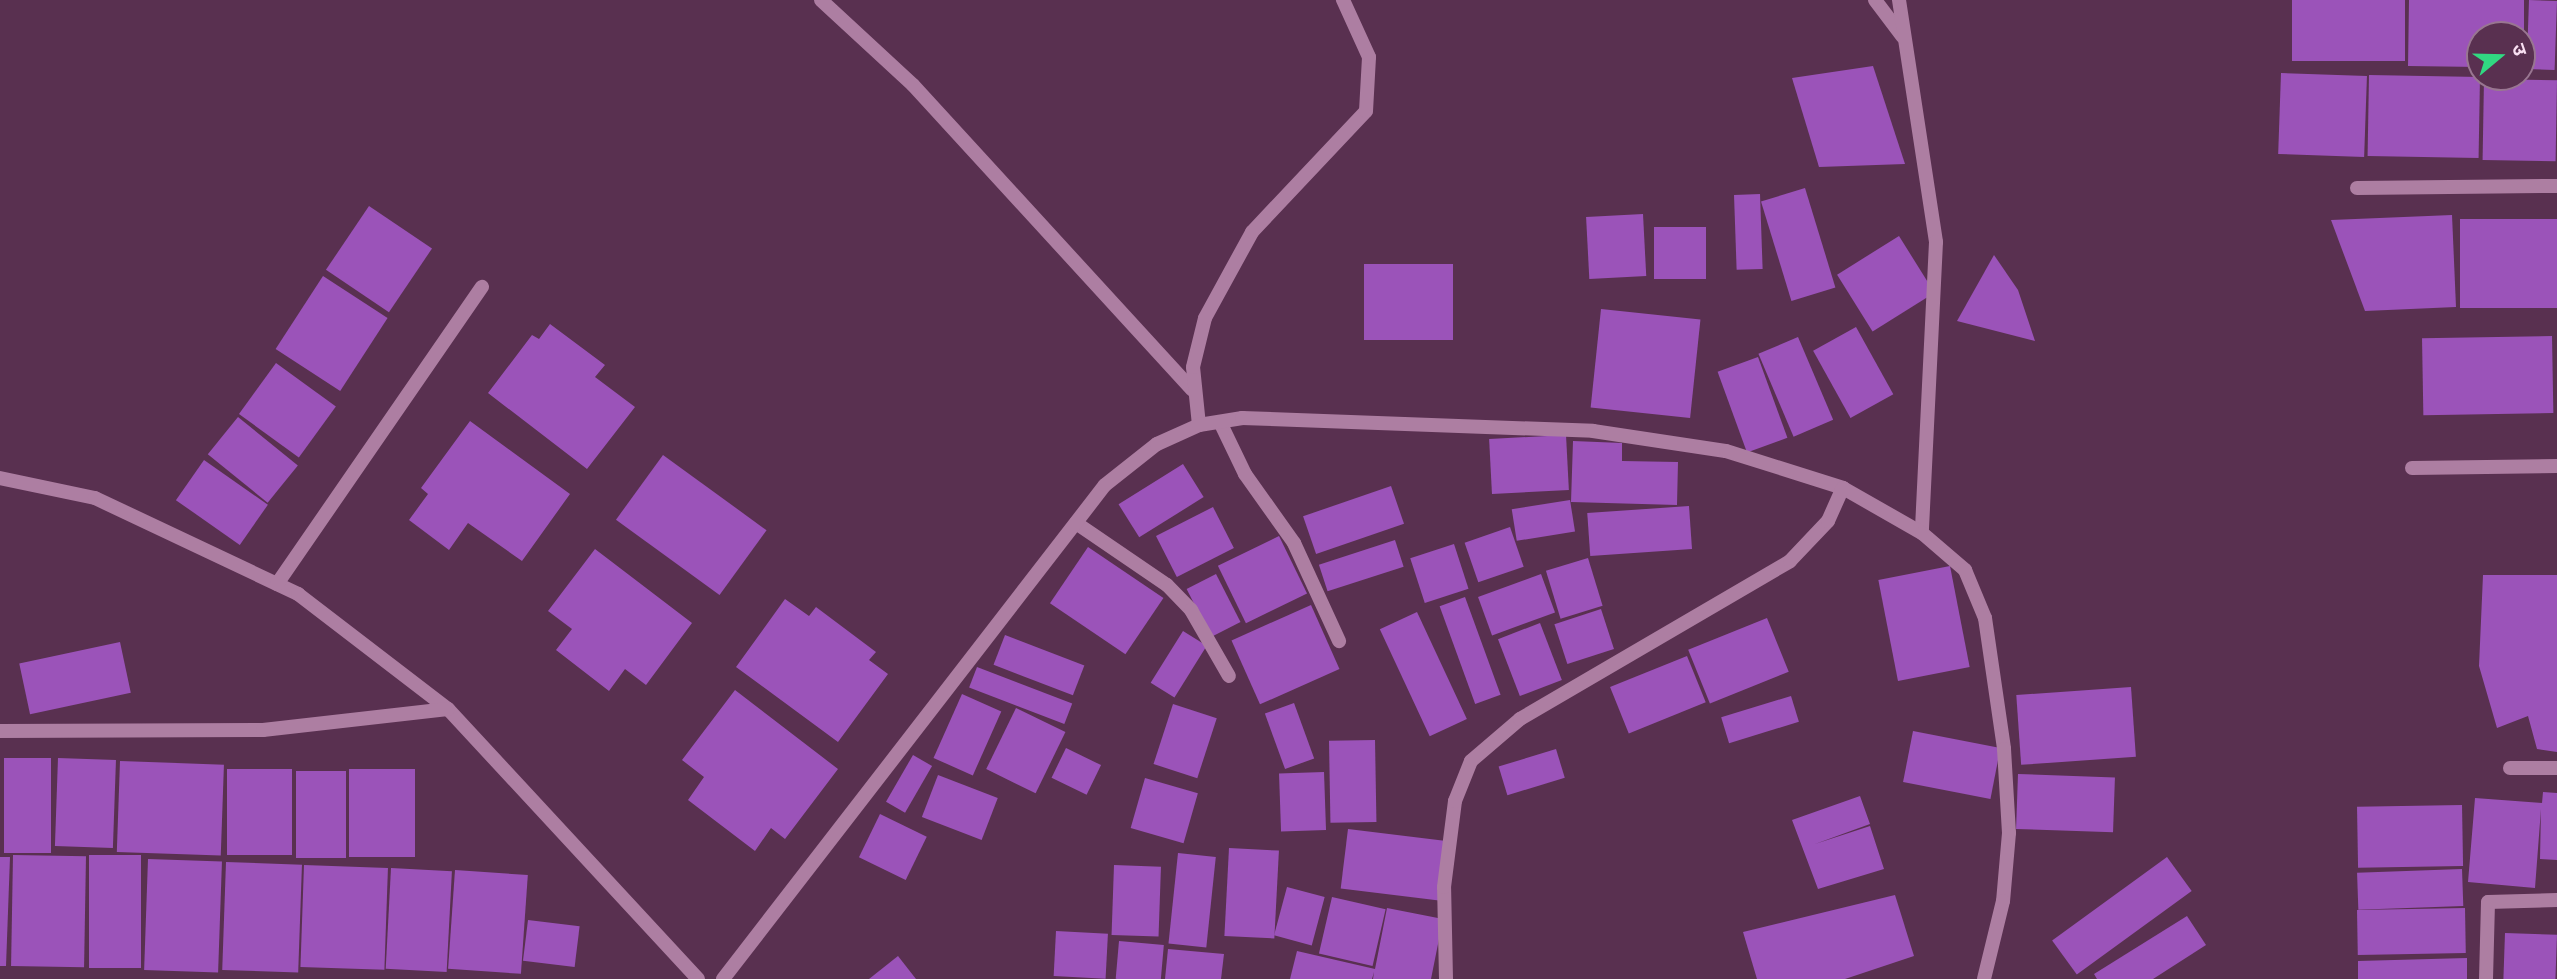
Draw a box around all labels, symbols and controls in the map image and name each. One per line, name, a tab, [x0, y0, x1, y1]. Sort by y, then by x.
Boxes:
north arrow	[2466, 21, 2536, 91]
text: उ	[2507, 41, 2532, 59]

